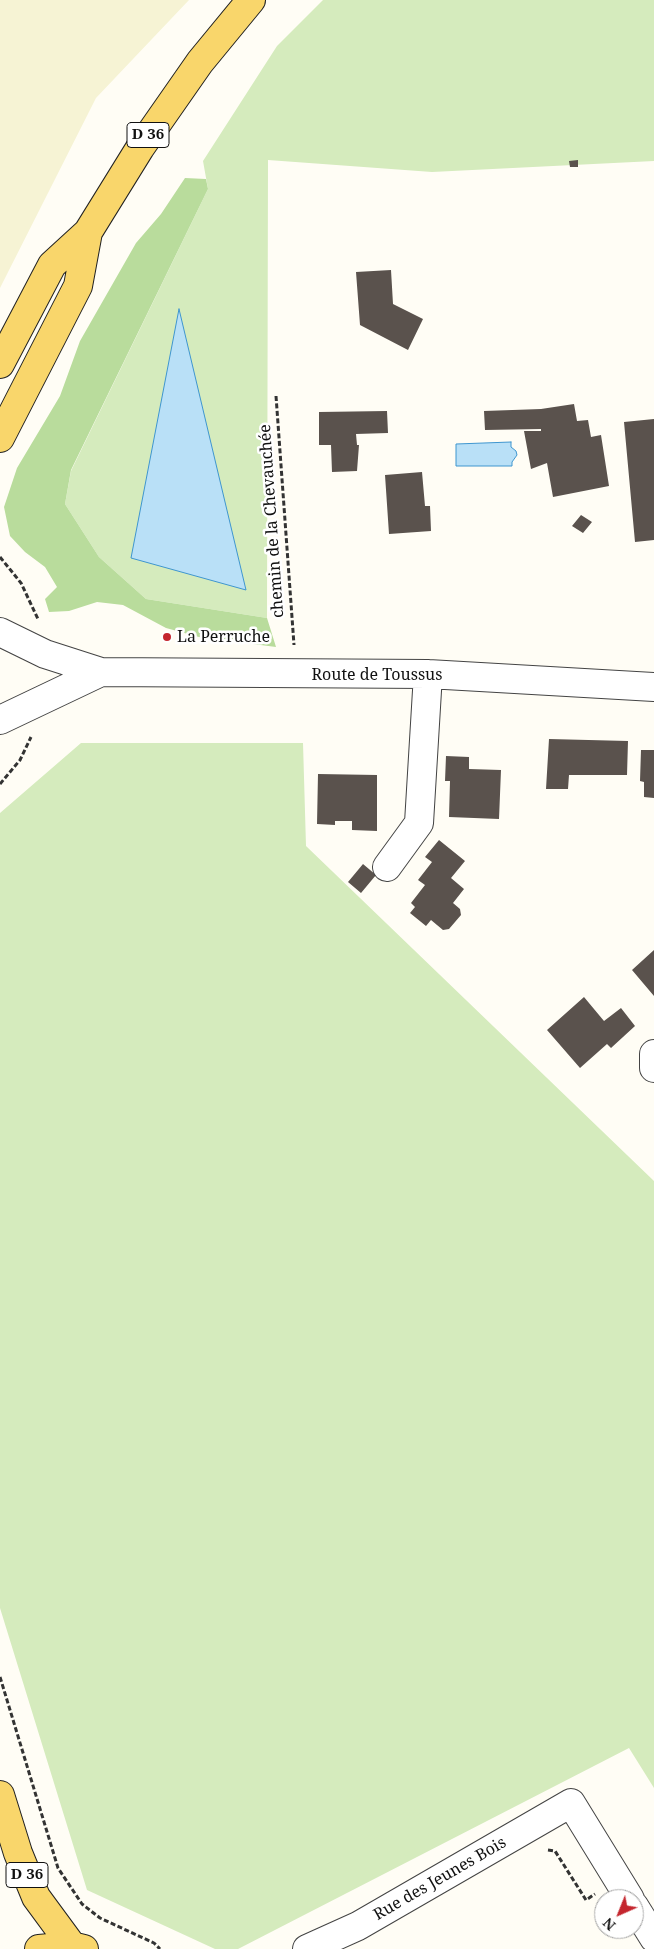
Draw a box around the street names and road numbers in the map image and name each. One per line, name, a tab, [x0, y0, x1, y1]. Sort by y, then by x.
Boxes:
road number: D 36	[127, 122, 169, 148]
street label: chemin de la Chevauchée	[256, 424, 288, 618]
street label: Route de Toussus	[312, 665, 442, 685]
street label: Rue des Jeunes Bois	[370, 1833, 510, 1925]
road number: D 36	[6, 1862, 48, 1888]

